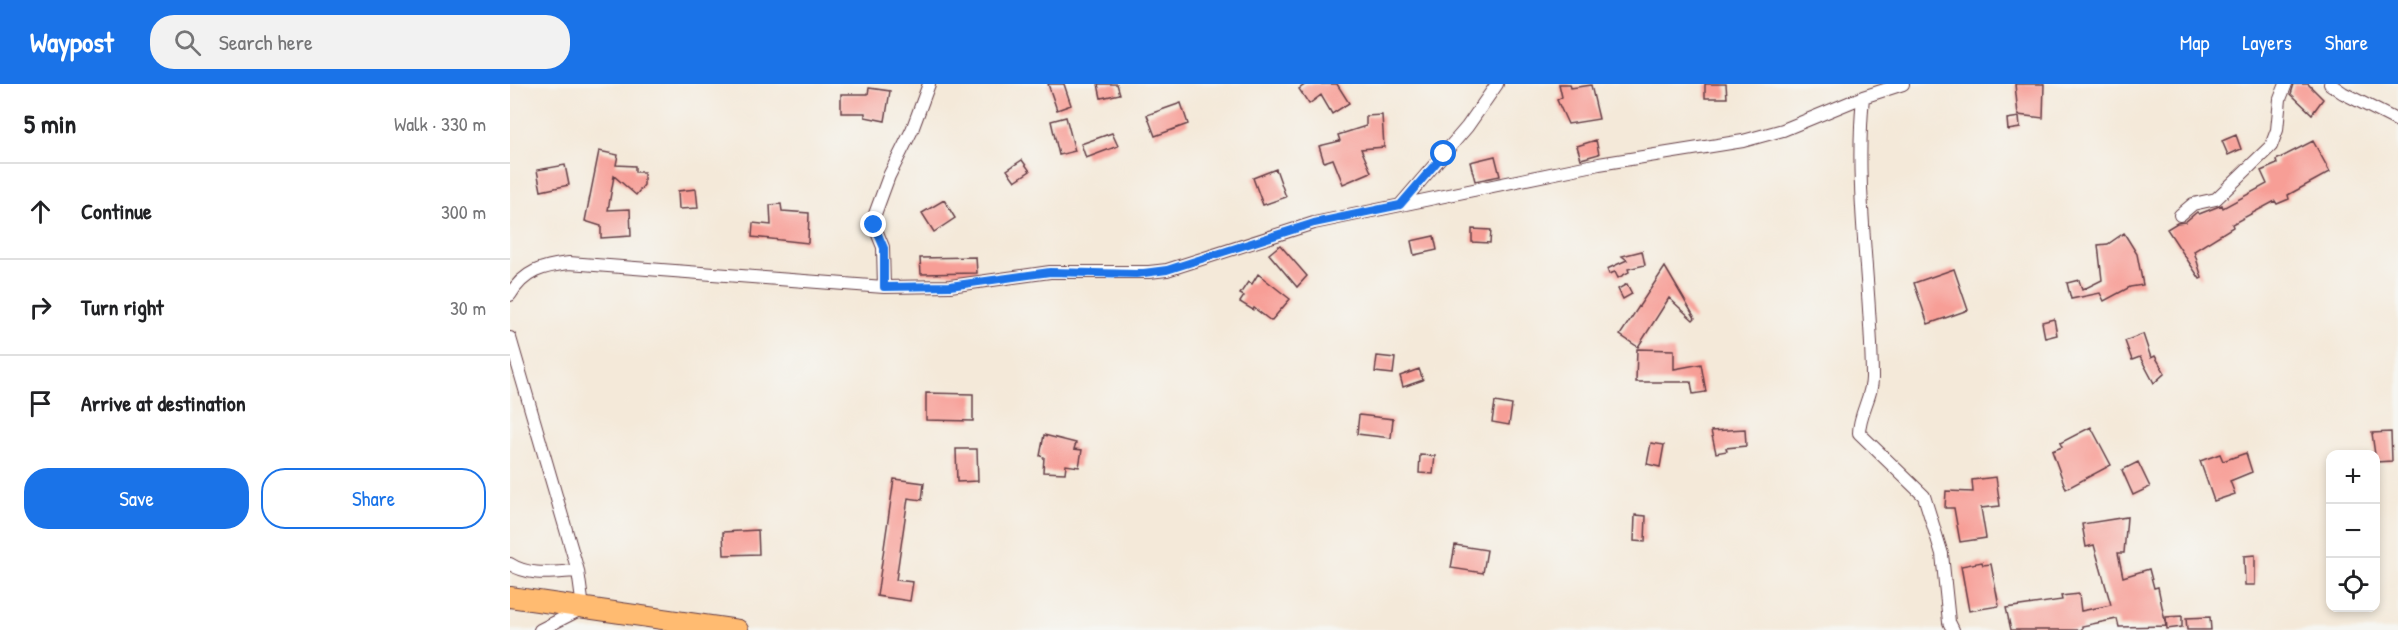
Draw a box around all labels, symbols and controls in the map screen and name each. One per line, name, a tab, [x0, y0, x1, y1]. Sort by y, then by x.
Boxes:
search box	[150, 15, 570, 69]
text: Waypost	[30, 23, 114, 61]
icon: search	[171, 26, 204, 59]
text: Search here	[219, 27, 313, 57]
text: Map	[2180, 28, 2209, 57]
text: Layers	[2242, 28, 2292, 57]
text: Share	[2325, 28, 2368, 57]
text: 5 min	[24, 106, 76, 141]
text: Walk · 330 m	[394, 110, 486, 137]
route start	[1430, 140, 1456, 166]
icon: ahead	[24, 195, 57, 228]
text: Continue	[81, 196, 152, 226]
text: 300 m	[441, 198, 486, 225]
route end	[860, 211, 886, 237]
icon: right	[24, 291, 57, 324]
text: Turn right	[81, 292, 164, 322]
text: 30 m	[450, 294, 486, 321]
icon: arrive	[24, 387, 57, 420]
text: Arrive at destination	[81, 388, 246, 418]
map controls	[2326, 450, 2380, 612]
button: +	[2326, 450, 2380, 504]
button: Save	[24, 468, 249, 529]
button: Share	[261, 468, 486, 529]
button: −	[2326, 504, 2380, 558]
button: locate	[2326, 558, 2380, 612]

